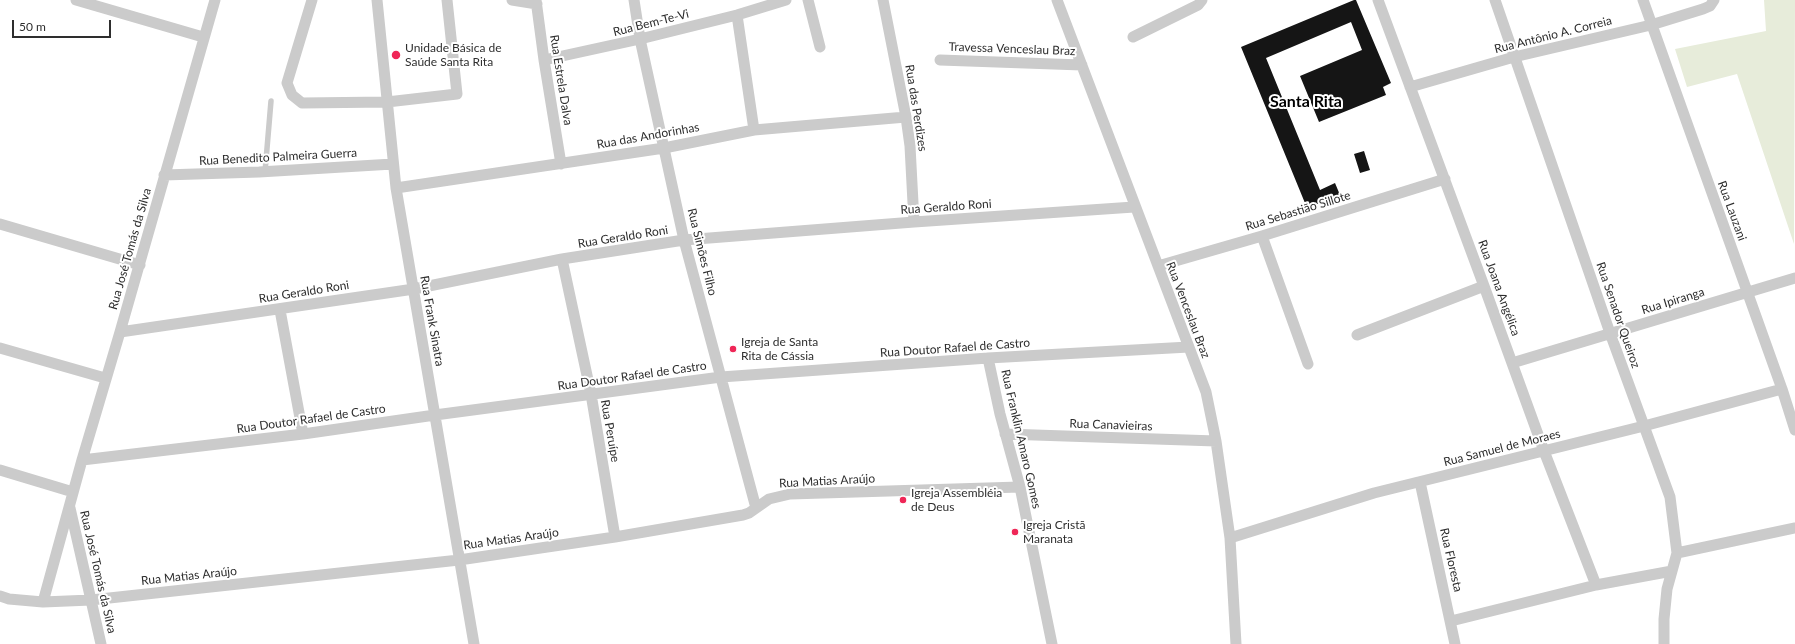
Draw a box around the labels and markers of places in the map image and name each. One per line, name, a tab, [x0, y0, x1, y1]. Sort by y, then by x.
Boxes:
place label: Unidade Básica de Saúde Santa Rita	[405, 41, 502, 69]
marker: Unidade Básica de Saúde Santa Rita	[390, 49, 402, 61]
place label: Igreja de Santa Rita de Cássia	[741, 335, 818, 363]
marker: Igreja de Santa Rita de Cássia	[728, 344, 738, 354]
place label: Igreja Assembléia de Deus	[911, 486, 1002, 514]
marker: Igreja Assembléia de Deus	[898, 495, 908, 505]
place label: Igreja Cristã Maranata	[1023, 518, 1085, 546]
marker: Igreja Cristã Maranata	[1010, 527, 1020, 537]

